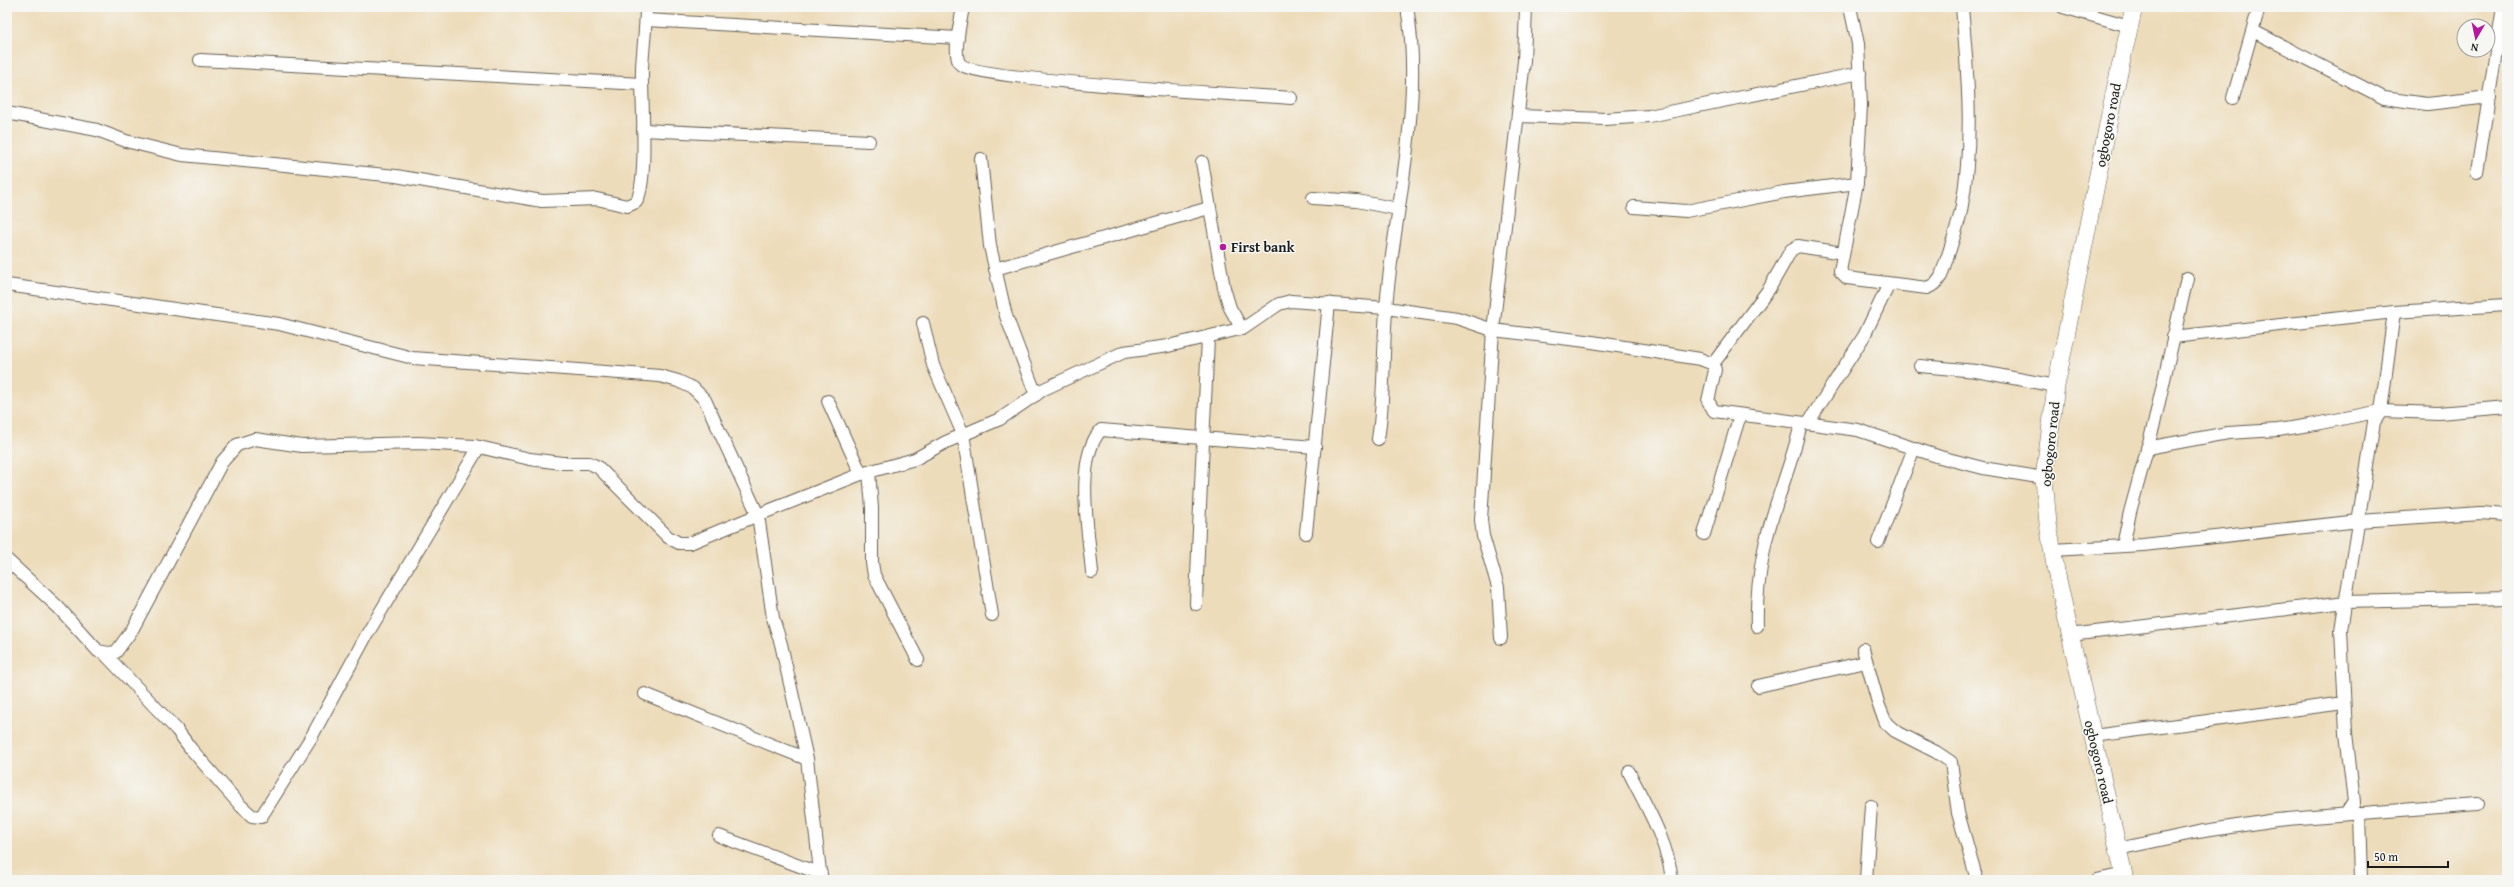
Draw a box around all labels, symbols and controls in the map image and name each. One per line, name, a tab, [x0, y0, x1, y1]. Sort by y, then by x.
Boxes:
north arrow	[2456, 18, 2496, 58]
text: N	[2469, 39, 2479, 56]
street label: ogbogoro road	[2090, 81, 2126, 169]
place label: First bank	[1231, 237, 1296, 257]
marker: First bank	[1218, 242, 1228, 252]
street label: ogbogoro road	[2036, 400, 2064, 487]
street label: ogbogoro road	[2080, 718, 2118, 806]
scale bar	[2368, 843, 2448, 869]
text: 50 m	[2374, 848, 2398, 865]

